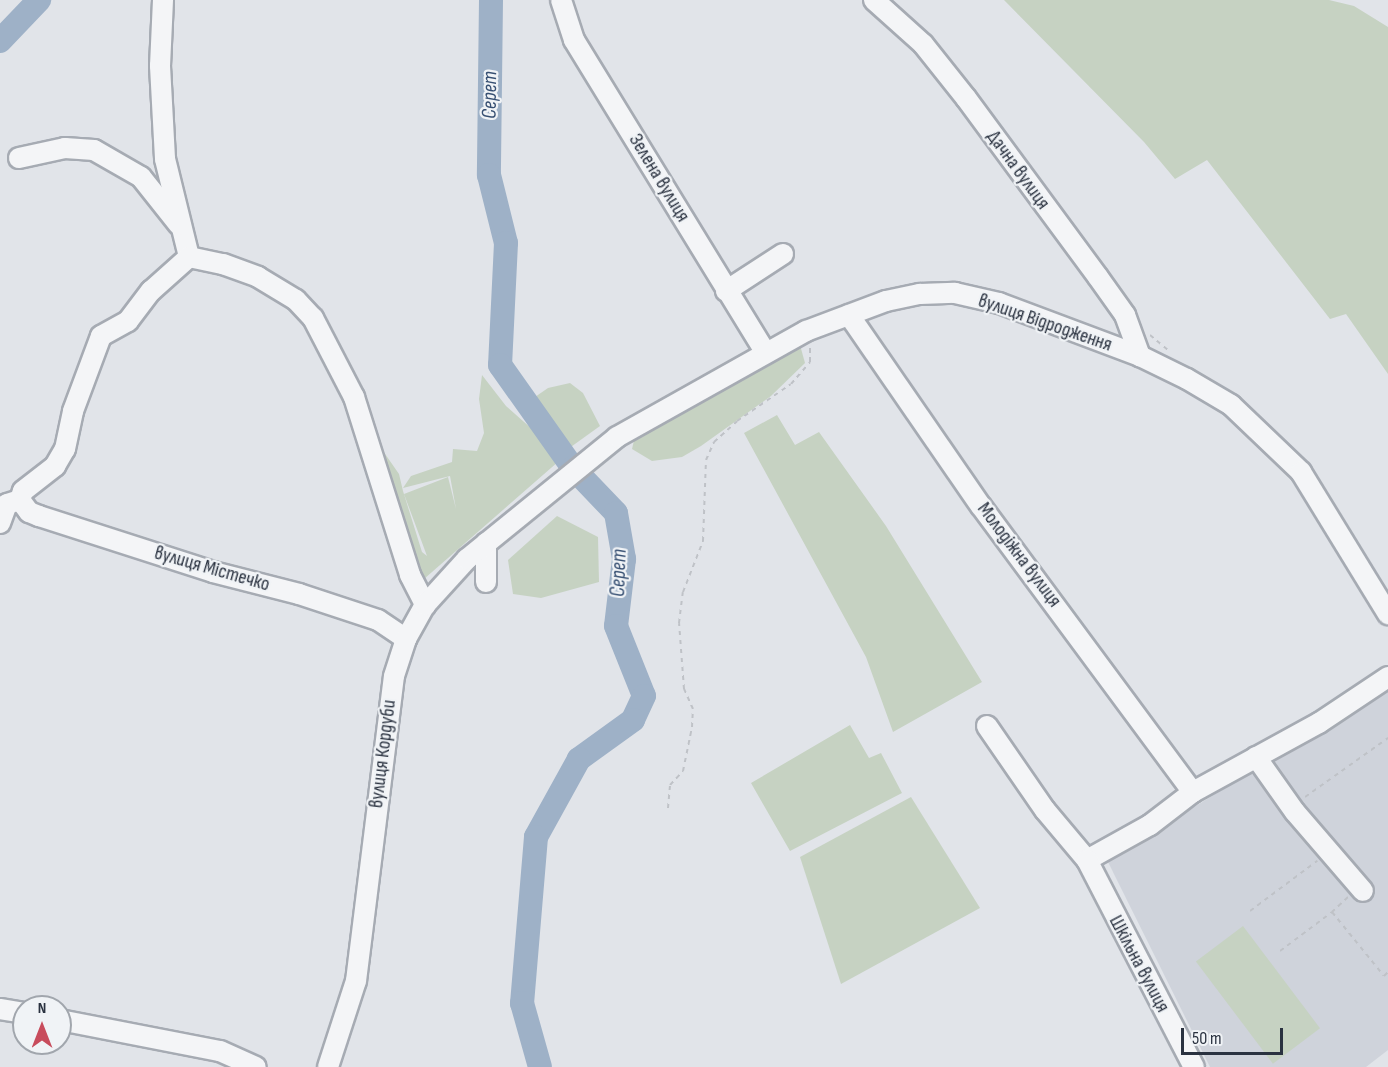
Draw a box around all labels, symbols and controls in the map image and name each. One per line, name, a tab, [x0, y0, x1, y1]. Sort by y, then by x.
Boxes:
water label: Серет	[477, 71, 503, 119]
street label: Дачна вулиця	[981, 126, 1055, 214]
street label: Зелена вулиця	[623, 130, 695, 226]
street label: вулиця Відродження	[975, 289, 1115, 357]
street label: Молодіжна вулиця	[972, 498, 1066, 612]
street label: вулиця Містечко	[152, 541, 272, 597]
water label: Серет	[606, 549, 632, 597]
street label: вулиця Кордуби	[364, 699, 402, 809]
street label: Шкільна вулиця	[1103, 911, 1175, 1017]
north arrow	[12, 995, 72, 1055]
text: N	[38, 999, 46, 1018]
scale bar	[1184, 1016, 1286, 1054]
text: 50 m	[1192, 1028, 1222, 1049]

